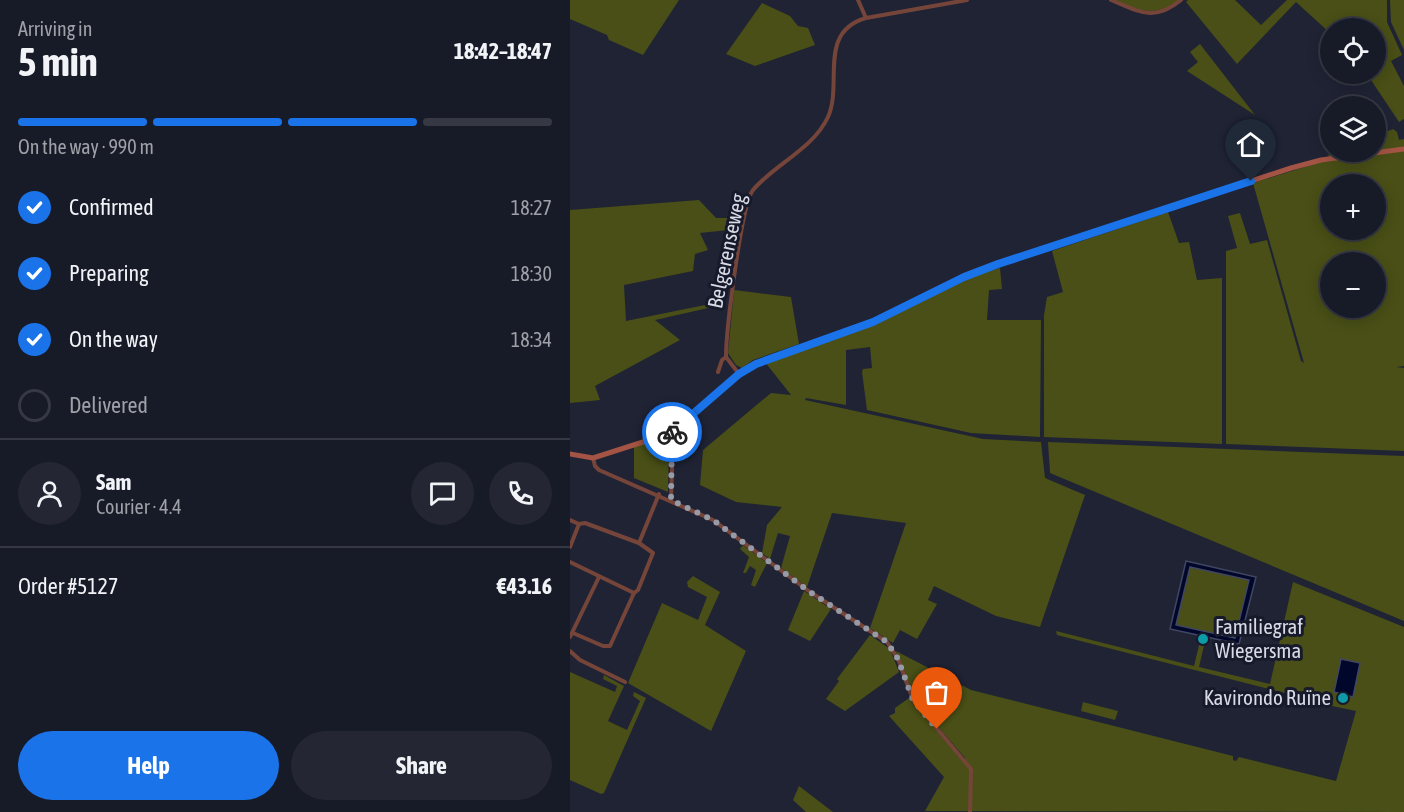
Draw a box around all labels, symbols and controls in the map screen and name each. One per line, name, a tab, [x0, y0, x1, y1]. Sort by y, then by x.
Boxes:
text: Arriving in	[18, 17, 92, 40]
map controls	[1320, 18, 1386, 318]
button: locate	[1320, 18, 1386, 84]
text: 18:42–18:47	[454, 38, 552, 64]
text: 5 min	[18, 40, 98, 84]
button: layers	[1320, 96, 1386, 162]
pin	[1225, 119, 1276, 181]
icon: home	[1234, 128, 1267, 161]
text: On the way · 990 m	[18, 135, 154, 158]
button: +	[1320, 174, 1386, 240]
icon: check	[18, 191, 51, 224]
street label: Belgerenseweg	[702, 191, 750, 310]
text: Confirmed	[69, 194, 154, 220]
text: 18:27	[511, 196, 552, 219]
button: −	[1320, 252, 1386, 318]
icon: check	[18, 257, 51, 290]
text: Preparing	[69, 260, 149, 286]
text: 18:30	[511, 262, 552, 285]
icon: check	[18, 323, 51, 356]
text: On the way	[69, 326, 158, 352]
text: 18:34	[511, 328, 552, 351]
text: Delivered	[69, 392, 148, 418]
courier	[642, 402, 702, 462]
icon: bike	[656, 416, 689, 449]
button: person	[18, 462, 81, 525]
button: chat	[411, 462, 474, 525]
button: phone	[489, 462, 552, 525]
text: Sam	[96, 469, 131, 495]
text: Courier · 4.4	[96, 495, 182, 518]
text: Order #5127	[18, 573, 118, 599]
text: €43.16	[497, 573, 552, 599]
place label: Familiegraf Wiegersma	[1215, 614, 1303, 662]
marker: Familiegraf Wiegersma	[1196, 632, 1210, 646]
pin	[911, 667, 962, 729]
icon: bag	[920, 676, 953, 709]
place label: Kavirondo Ruïne	[1204, 685, 1331, 709]
marker: Kavirondo Ruïne	[1336, 691, 1350, 705]
button: Help	[18, 731, 279, 800]
button: Share	[291, 731, 552, 800]

